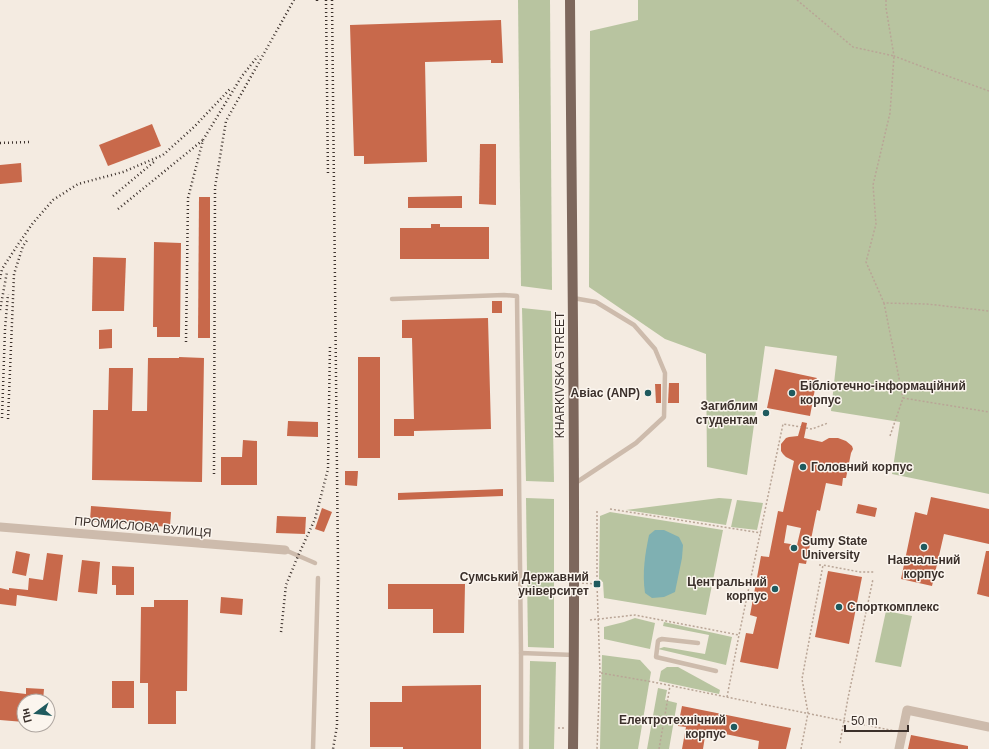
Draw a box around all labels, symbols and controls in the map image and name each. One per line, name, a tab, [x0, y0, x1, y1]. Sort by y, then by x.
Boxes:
street label: KHARKIVSKA STREET	[553, 311, 567, 438]
place label: Бібліотечно-інформаційний корпус	[800, 379, 966, 407]
place label: Авіас (ANP)	[571, 386, 640, 400]
marker: Авіас (ANP)	[643, 388, 653, 398]
marker: Бібліотечно-інформаційний корпус	[787, 388, 797, 398]
place label: Загиблим студентам	[696, 399, 758, 427]
marker: Загиблим студентам	[761, 408, 771, 418]
place label: Головний корпус	[811, 460, 913, 474]
marker: Головний корпус	[798, 462, 808, 472]
street label: ПРОМИСЛОВА ВУЛИЦЯ	[74, 514, 212, 540]
place label: Sumy State University	[802, 534, 868, 562]
marker: Навчальний корпус	[919, 542, 929, 552]
marker: Sumy State University	[789, 543, 799, 553]
place label: Навчальний корпус	[888, 553, 960, 581]
place label: Сумський Державний університет	[460, 570, 589, 598]
place label: Центральний корпус	[687, 575, 767, 603]
marker: Сумський Державний університет	[592, 579, 602, 589]
marker: Центральний корпус	[770, 584, 780, 594]
place label: Спорткомплекс	[847, 600, 939, 614]
marker: Спорткомплекс	[834, 602, 844, 612]
north arrow	[16, 693, 56, 733]
text: Пн	[19, 707, 34, 724]
scale bar	[845, 707, 908, 733]
place label: Електротехнічний корпус	[619, 713, 726, 741]
text: 50 m	[851, 714, 878, 728]
marker: Електротехнічний корпус	[729, 722, 739, 732]

